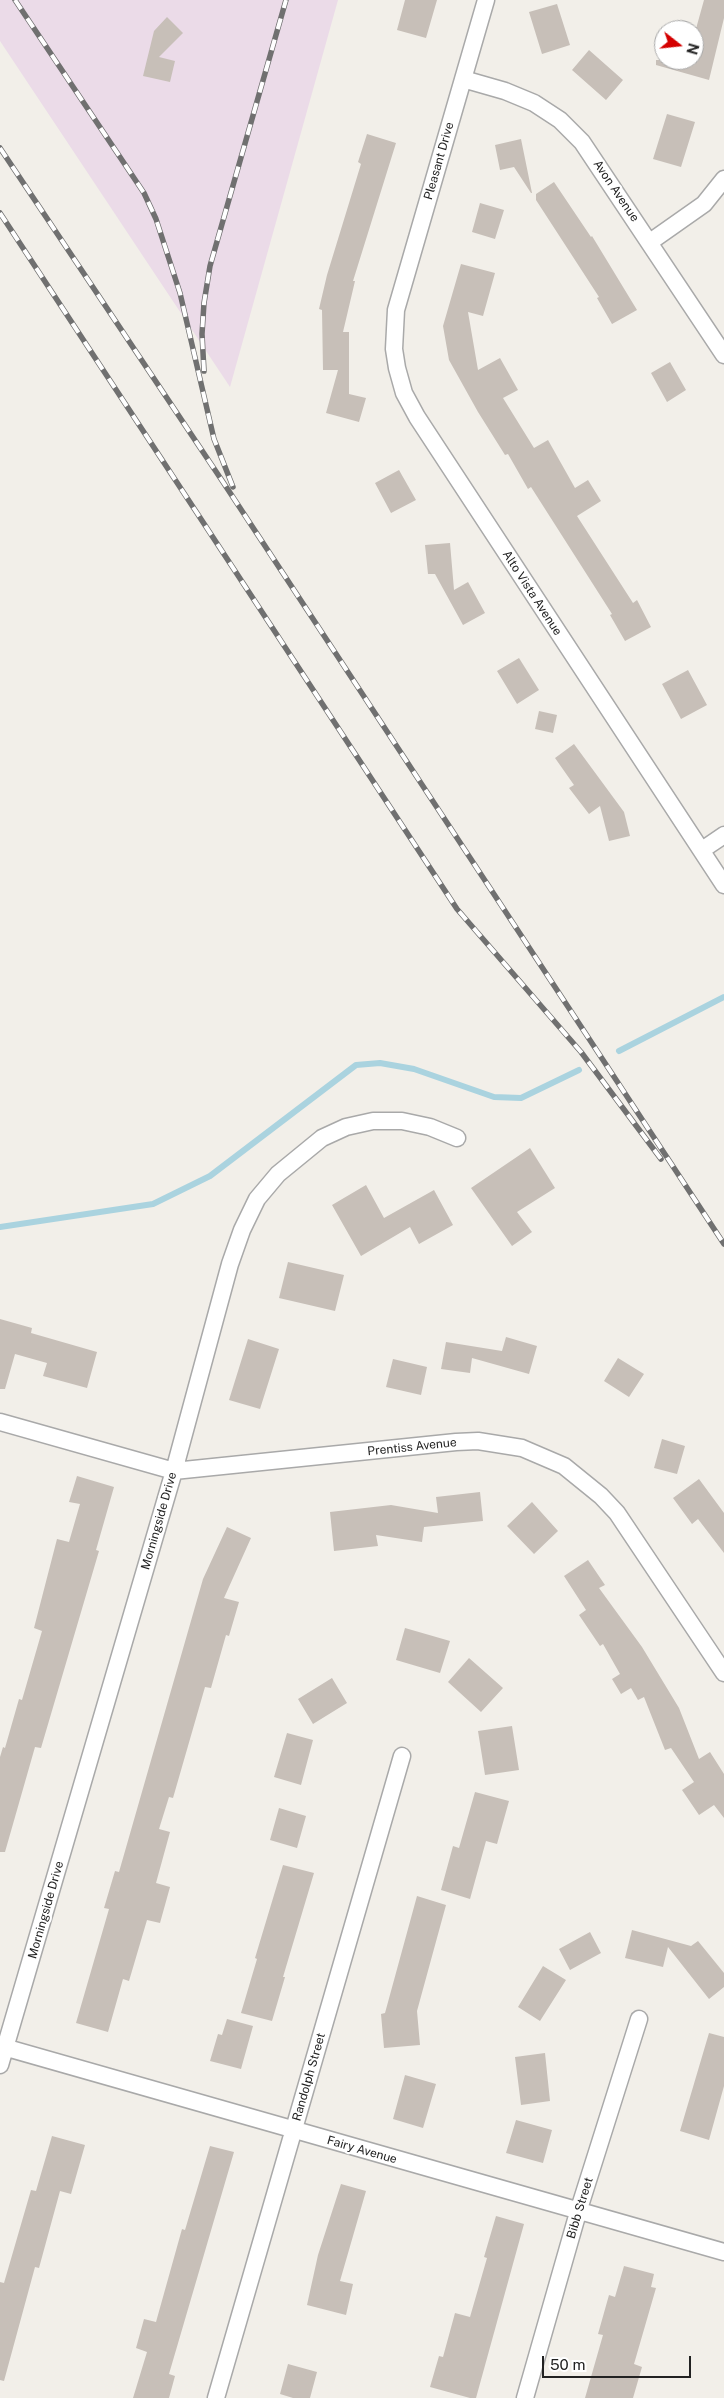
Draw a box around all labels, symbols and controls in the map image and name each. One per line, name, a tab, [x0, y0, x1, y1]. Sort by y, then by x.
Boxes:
north arrow	[654, 20, 704, 70]
text: N	[683, 41, 702, 56]
street label: Pleasant Drive	[421, 121, 457, 201]
street label: Avon Avenue	[590, 157, 642, 225]
street label: Alto Vista Avenue	[499, 548, 565, 638]
street label: Prentiss Avenue	[367, 1435, 457, 1459]
street label: Morningside Drive	[138, 1471, 180, 1571]
street label: Morningside Drive	[25, 1860, 67, 1960]
street label: Randolph Street	[290, 2031, 328, 2123]
street label: Fairy Avenue	[325, 2133, 399, 2167]
street label: Bibb Street	[564, 2176, 596, 2240]
scale bar	[544, 2346, 693, 2378]
text: 50 m	[550, 2356, 585, 2373]

